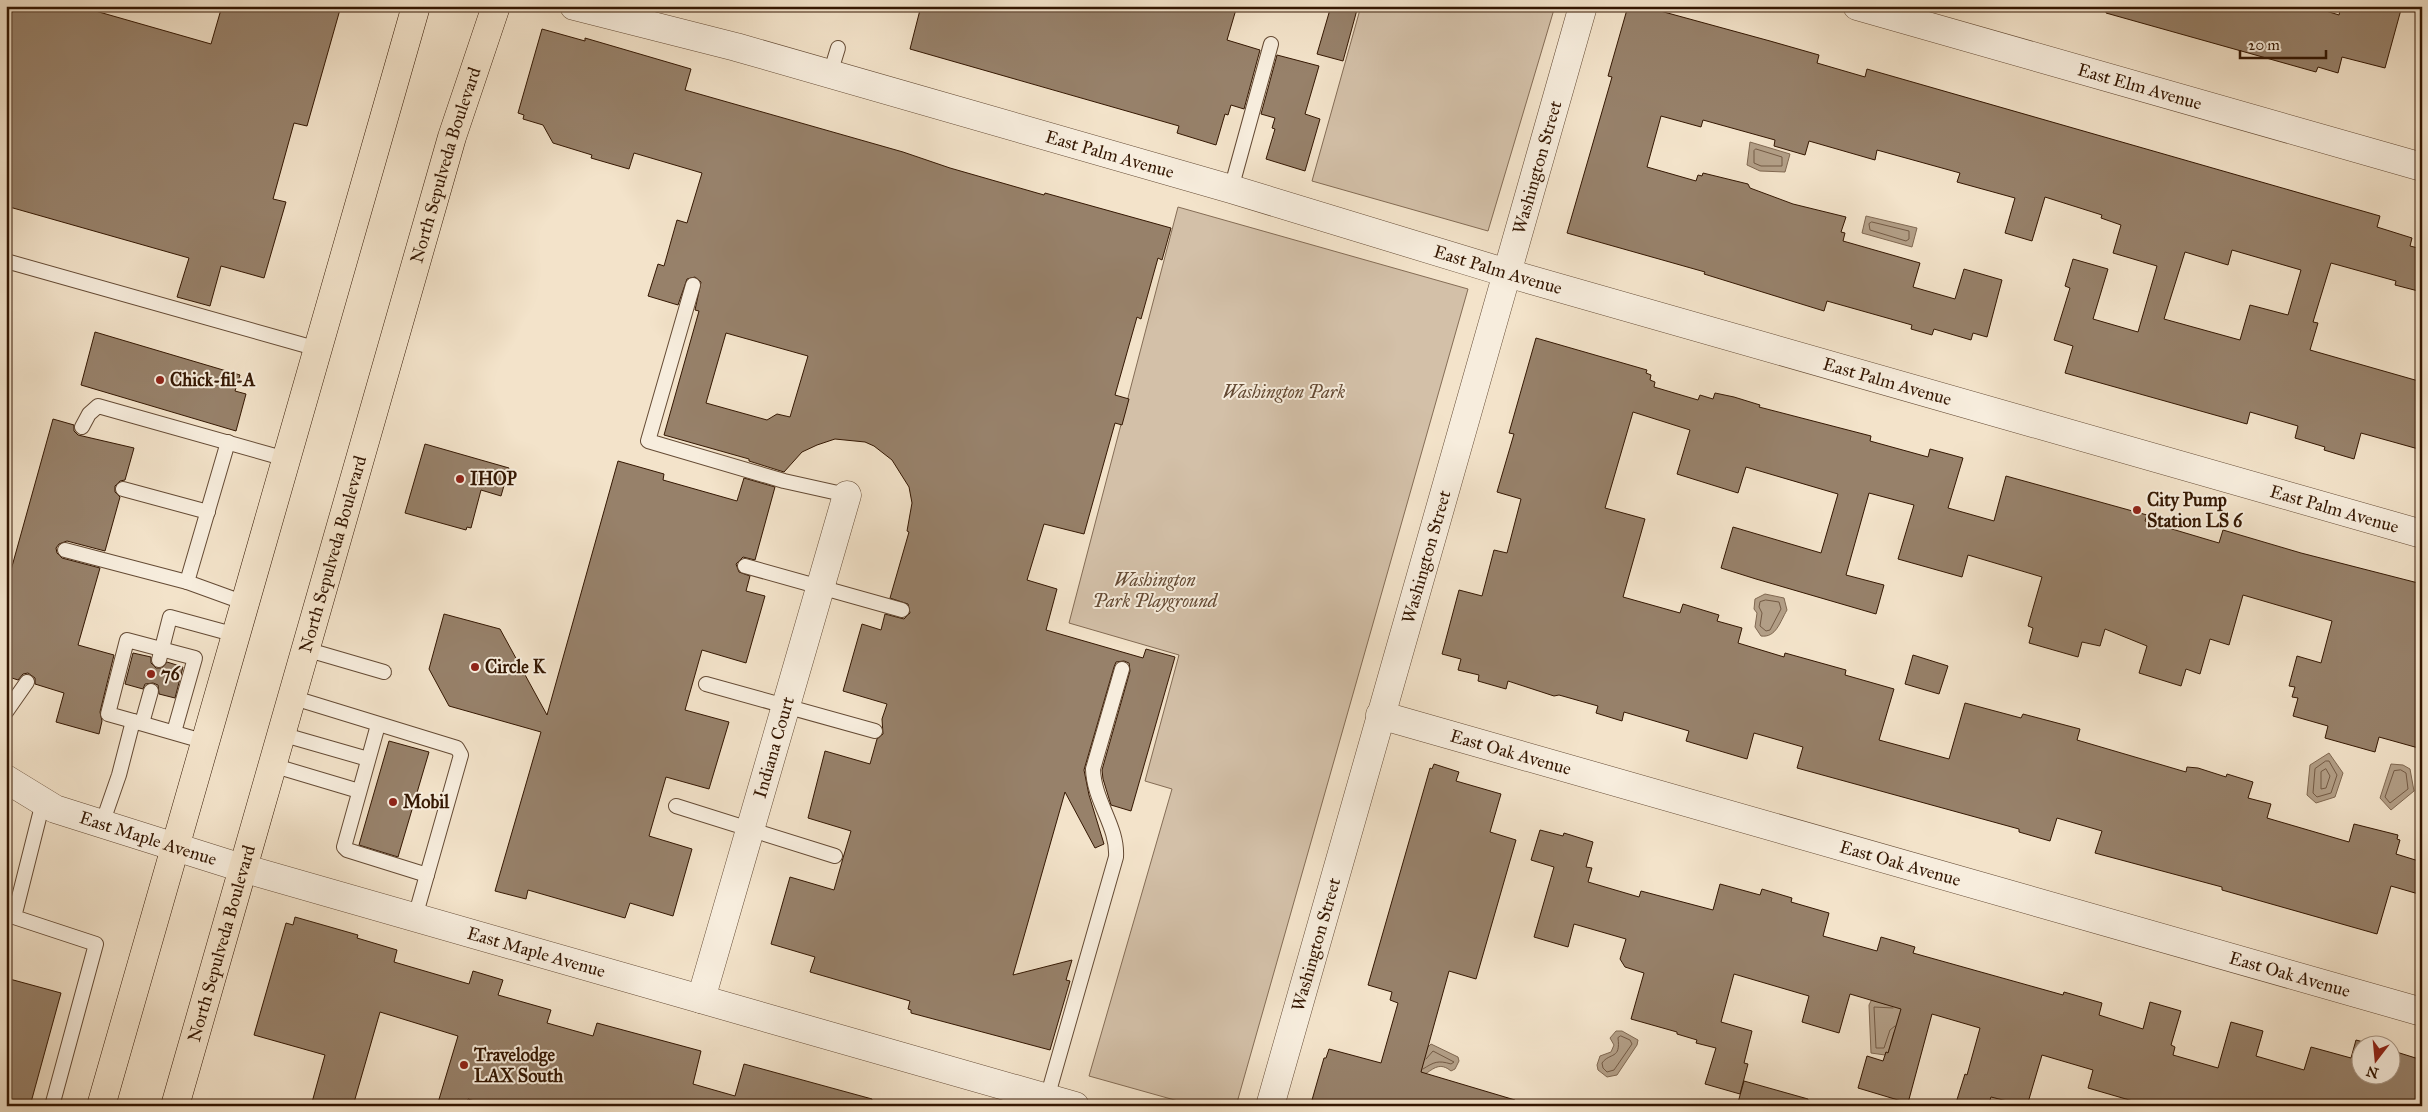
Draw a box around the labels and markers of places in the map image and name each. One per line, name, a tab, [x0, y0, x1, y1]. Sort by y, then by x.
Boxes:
place label: Chick-fil-A	[170, 369, 256, 391]
marker: Chick-fil-A	[154, 374, 166, 386]
place label: IHOP	[470, 468, 518, 490]
marker: IHOP	[454, 473, 466, 485]
place label: City Pump Station LS 6	[2147, 489, 2243, 532]
marker: City Pump Station LS 6	[2131, 504, 2143, 516]
place label: Circle K	[485, 656, 547, 678]
marker: Circle K	[469, 661, 481, 673]
place label: 76	[161, 663, 181, 685]
marker: 76	[145, 668, 157, 680]
place label: Mobil	[403, 791, 450, 813]
marker: Mobil	[387, 796, 399, 808]
place label: Travelodge LAX South	[473, 1044, 564, 1087]
marker: Travelodge LAX South	[458, 1059, 470, 1071]

